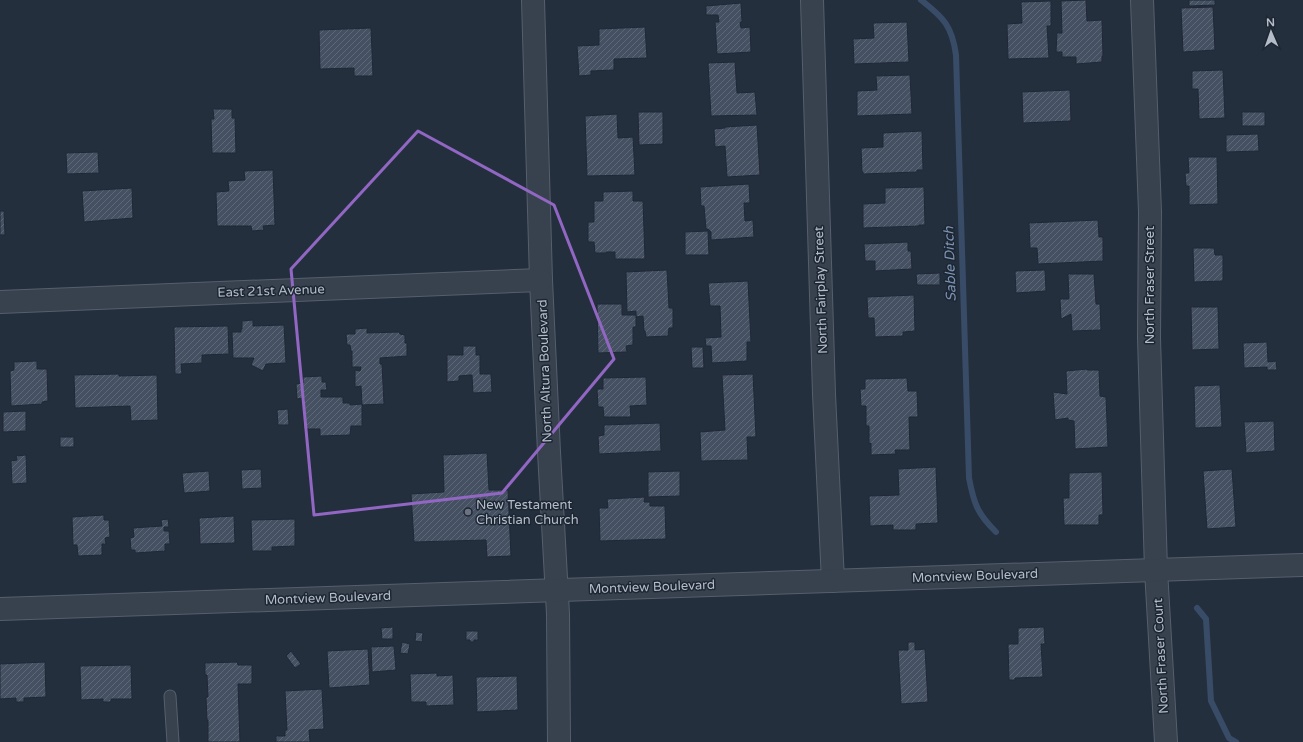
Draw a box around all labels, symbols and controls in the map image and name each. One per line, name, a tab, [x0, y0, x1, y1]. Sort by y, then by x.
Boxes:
north arrow	[1251, 12, 1291, 52]
text: N	[1266, 16, 1275, 29]
street label: North Fairplay Street	[811, 226, 831, 354]
water label: Sable Ditch	[940, 226, 960, 302]
street label: North Fraser Street	[1142, 226, 1158, 344]
street label: East 21st Avenue	[217, 281, 325, 301]
street label: North Altura Boulevard	[535, 299, 555, 443]
place label: New Testament Christian Church	[476, 497, 579, 528]
marker: New Testament Christian Church	[463, 507, 473, 517]
street label: Montview Boulevard	[912, 566, 1038, 586]
street label: Montview Boulevard	[589, 577, 715, 597]
street label: Montview Boulevard	[265, 588, 391, 608]
street label: North Fraser Court	[1150, 598, 1172, 714]

